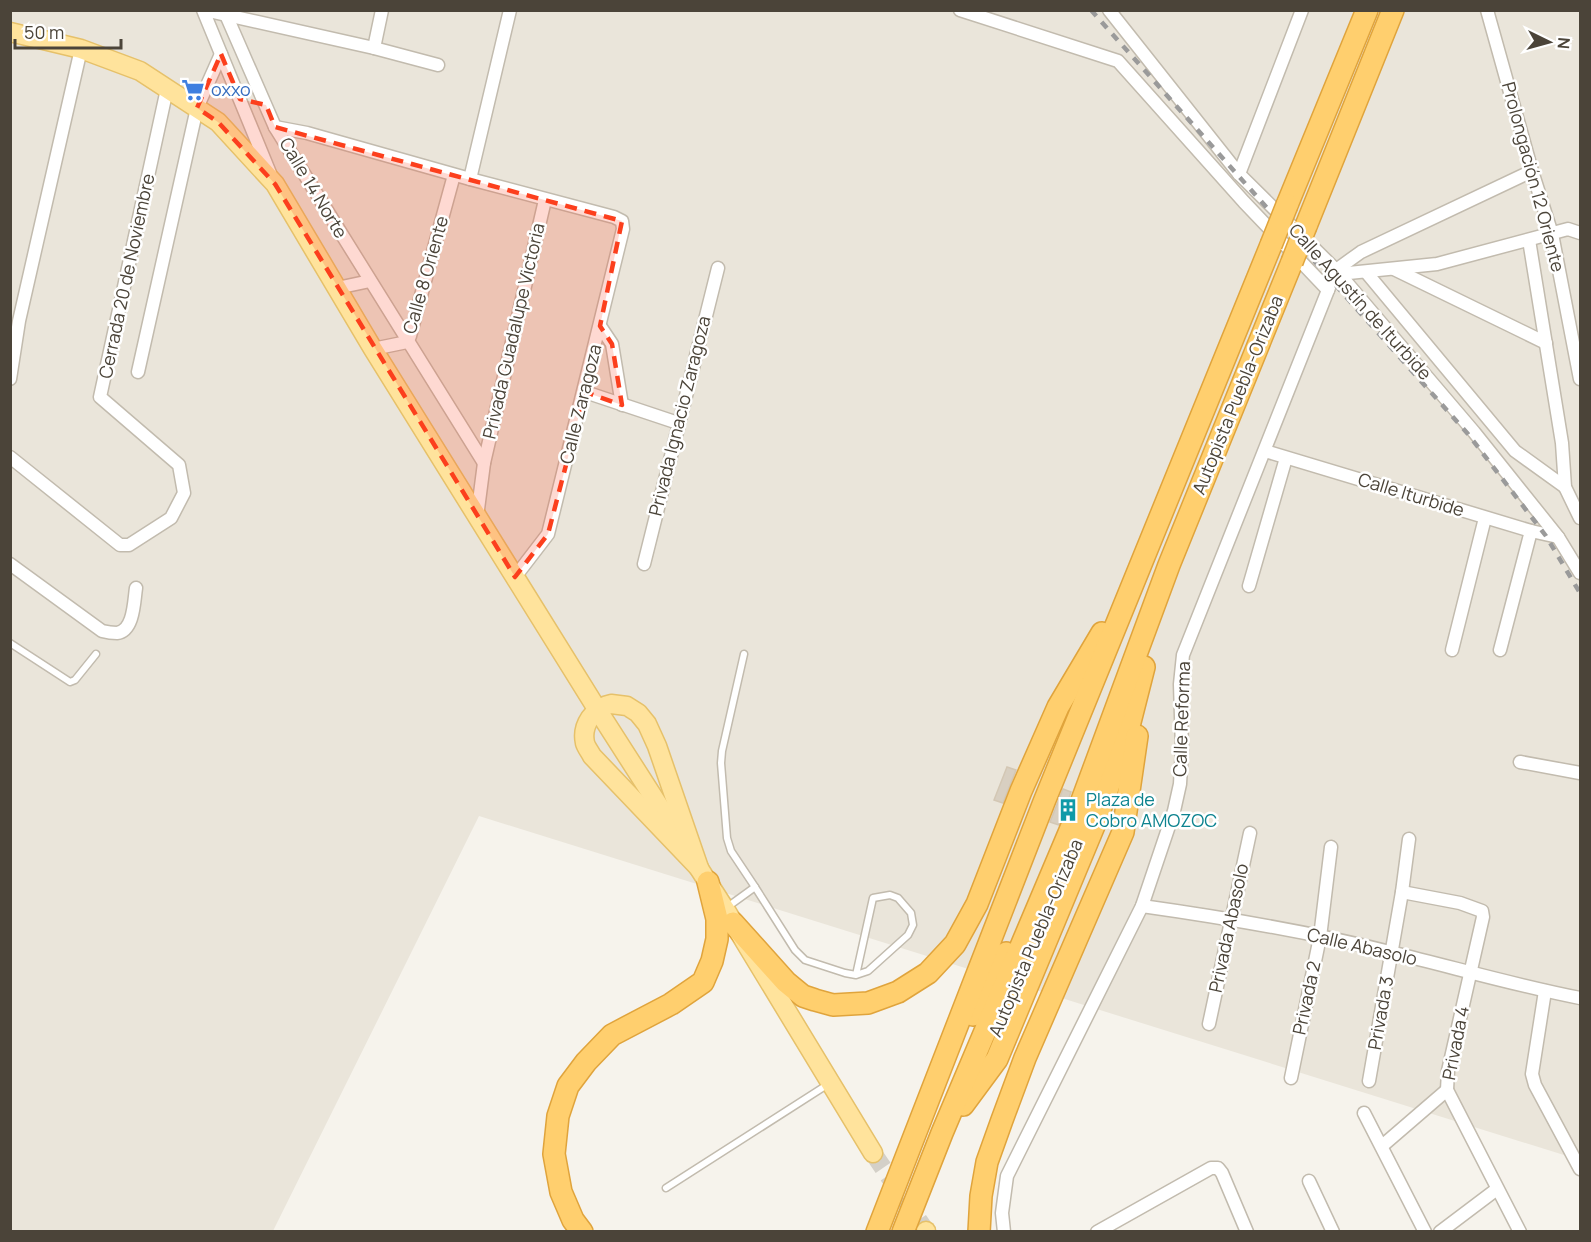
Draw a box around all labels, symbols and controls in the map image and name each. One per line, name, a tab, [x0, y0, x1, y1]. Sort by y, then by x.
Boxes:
scale bar	[15, 12, 122, 50]
north arrow	[1519, 12, 1579, 72]
text: 50 m	[24, 20, 64, 44]
text: N	[1552, 37, 1575, 50]
supermarket icon: oxxo	[180, 77, 206, 103]
place label: oxxo	[211, 77, 251, 101]
street label: Prolongación 12 Oriente	[1497, 79, 1571, 274]
street label: Calle 14 Norte	[274, 133, 353, 242]
street label: Cerrada 20 de Noviembre	[93, 171, 159, 380]
street label: Calle 8 Oriente	[397, 213, 453, 336]
street label: Calle Agustín de Iturbide	[1284, 218, 1437, 385]
street label: Privada Guadalupe Victoria	[476, 220, 550, 441]
street label: Autopista Puebla-Orizaba	[1186, 292, 1288, 498]
street label: Privada Ignacio Zaragoza	[643, 313, 716, 518]
street label: Calle Zaragoza	[554, 341, 606, 466]
street label: Calle Iturbide	[1355, 466, 1467, 522]
street label: Calle Reforma	[1167, 661, 1195, 777]
place label: Plaza de Cobro AMOZOC	[1086, 787, 1217, 832]
building icon: Plaza de Cobro AMOZOC	[1055, 797, 1081, 823]
street label: Autopista Puebla-Orizaba	[983, 835, 1088, 1040]
street label: Privada Abasolo	[1203, 861, 1253, 995]
street label: Calle Abasolo	[1305, 922, 1420, 970]
street label: Privada 2	[1287, 959, 1326, 1037]
street label: Privada 3	[1362, 974, 1398, 1052]
street label: Privada 4	[1436, 1004, 1474, 1082]

